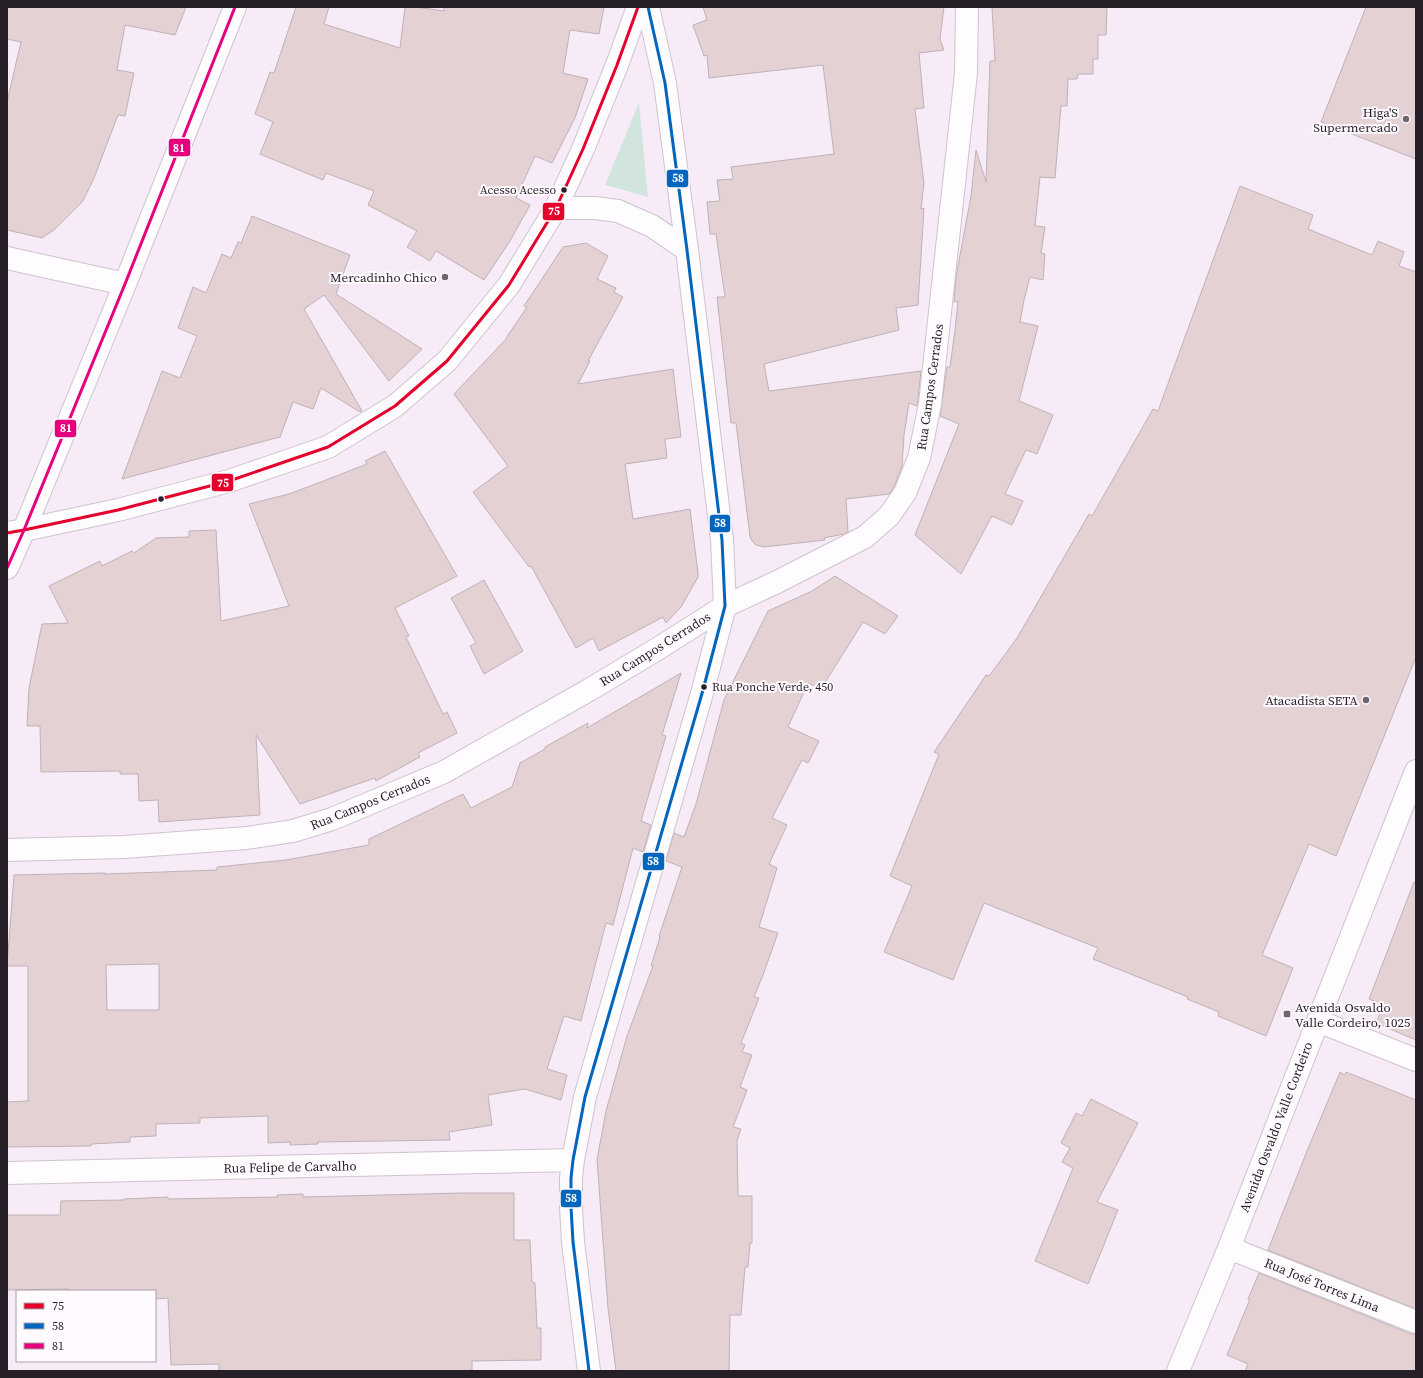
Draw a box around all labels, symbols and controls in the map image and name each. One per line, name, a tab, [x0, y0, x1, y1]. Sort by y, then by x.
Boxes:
place label: Higa'S Supermercado	[1313, 104, 1398, 136]
marker: Higa'S Supermercado	[1401, 114, 1411, 124]
line badge: 81	[168, 138, 191, 157]
text: 81	[173, 141, 185, 156]
line badge: 58	[666, 169, 689, 188]
text: 58	[672, 171, 684, 186]
place label: Acesso Acesso	[480, 182, 556, 198]
marker: Acesso Acesso	[559, 185, 569, 195]
line badge: 75	[542, 202, 565, 221]
text: 75	[548, 204, 560, 219]
place label: Mercadinho Chico	[330, 269, 437, 286]
marker: Mercadinho Chico	[440, 272, 450, 282]
street label: Rua Campos Cerrados	[913, 322, 947, 451]
line badge: 81	[54, 419, 77, 438]
text: 81	[60, 421, 72, 436]
line badge: 75	[211, 473, 234, 492]
text: 75	[217, 476, 229, 491]
unlabelled marker	[156, 494, 166, 504]
line badge: 58	[709, 514, 731, 533]
text: 58	[714, 516, 726, 531]
street label: Rua Campos Cerrados	[596, 608, 714, 690]
place label: Rua Ponche Verde, 450	[712, 679, 833, 695]
marker: Rua Ponche Verde, 450	[699, 682, 709, 692]
place label: Atacadista SETA	[1265, 692, 1358, 709]
marker: Atacadista SETA	[1361, 695, 1371, 705]
street label: Rua Campos Cerrados	[308, 770, 433, 834]
line badge: 58	[642, 852, 665, 871]
text: 58	[647, 854, 659, 869]
place label: Avenida Osvaldo Valle Cordeiro, 1025	[1295, 999, 1411, 1031]
marker: Avenida Osvaldo Valle Cordeiro, 1025	[1282, 1009, 1292, 1019]
street label: Avenida Osvaldo Valle Cordeiro	[1236, 1039, 1316, 1215]
street label: Rua Felipe de Carvalho	[223, 1157, 357, 1177]
line badge: 58	[560, 1189, 582, 1208]
text: 58	[565, 1191, 577, 1206]
street label: Rua José Torres Lima	[1262, 1254, 1382, 1316]
legend	[16, 1290, 156, 1362]
text: 75	[52, 1298, 64, 1314]
text: 58	[52, 1318, 64, 1334]
text: 81	[52, 1338, 64, 1354]

